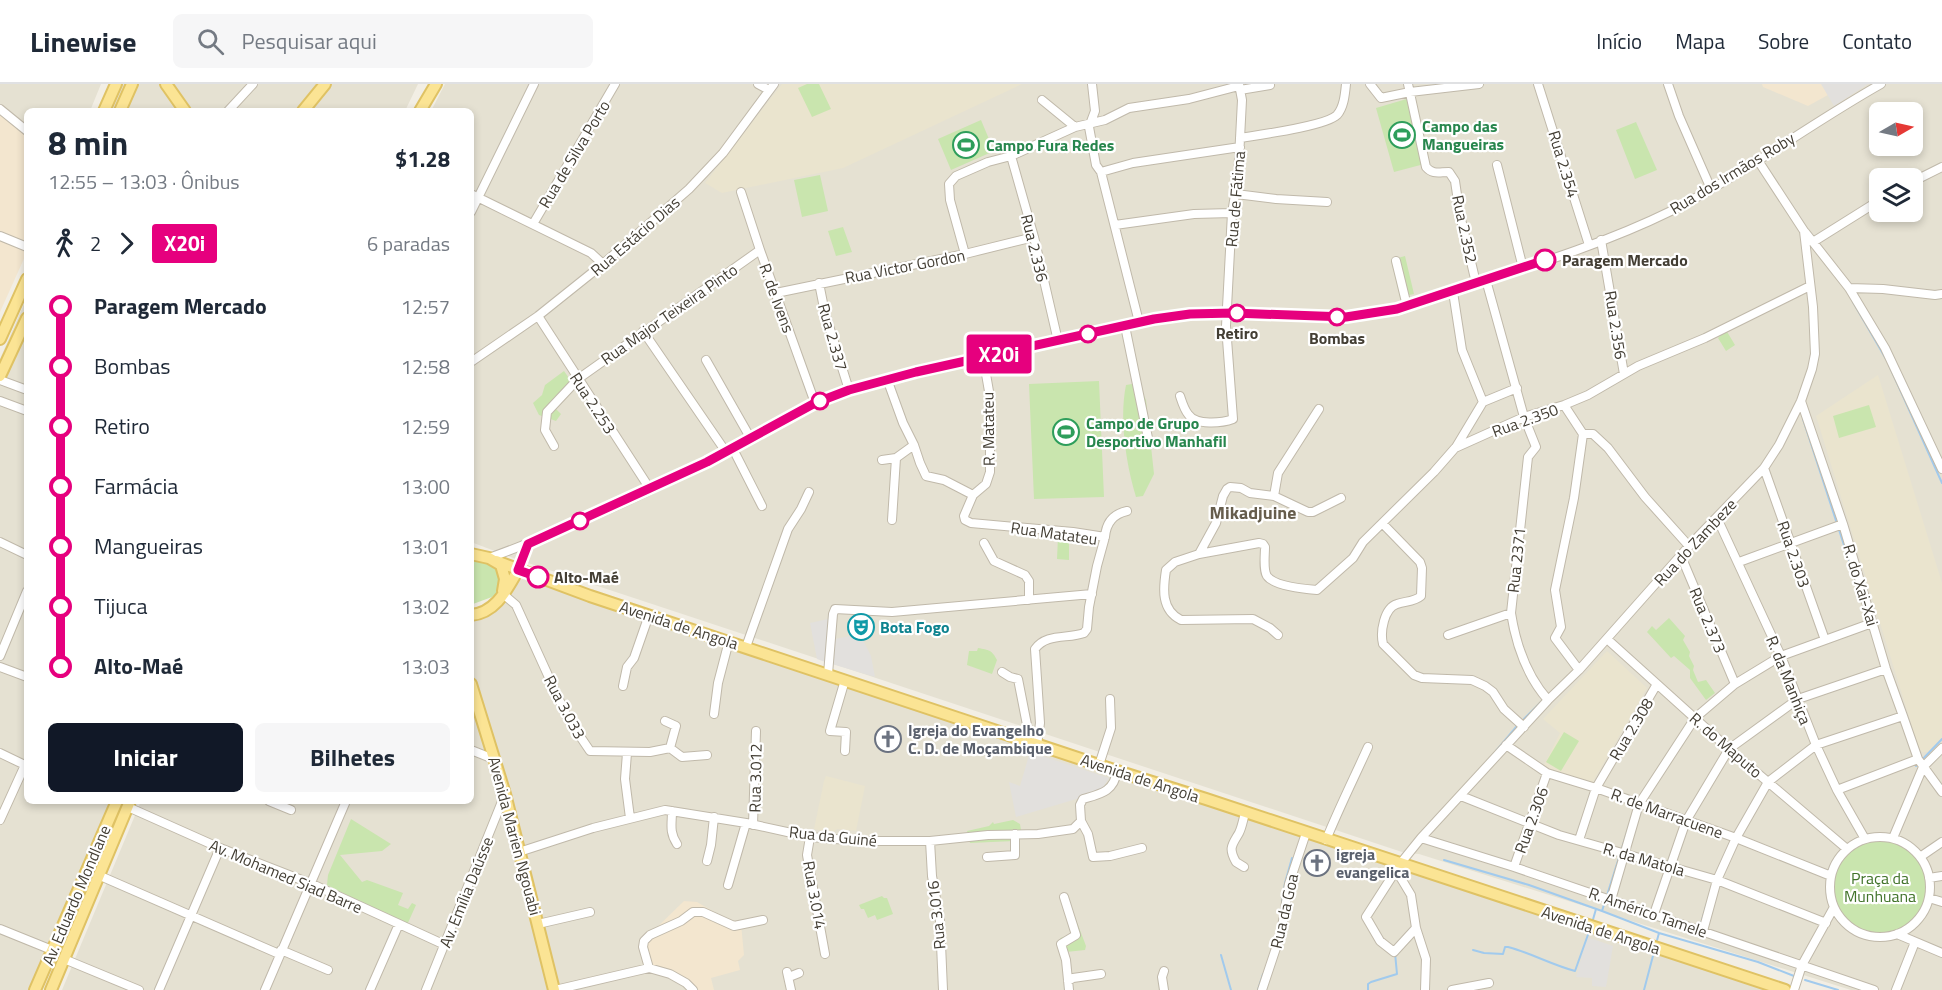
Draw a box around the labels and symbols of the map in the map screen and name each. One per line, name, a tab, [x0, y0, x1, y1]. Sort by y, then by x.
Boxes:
street label: Rua de Silva Porto	[532, 95, 616, 213]
north arrow	[1869, 102, 1923, 156]
place label: Campo das Mangueiras	[1422, 114, 1504, 156]
sports icon: Campo das Mangueiras	[1387, 120, 1417, 150]
street label: Rua dos Irmãos Roby	[1665, 126, 1799, 220]
street label: Rua 2.354	[1542, 127, 1586, 201]
sports icon: Campo Fura Redes	[951, 130, 981, 160]
place label: Campo Fura Redes	[986, 133, 1114, 157]
street label: Rua de Fátima	[1219, 150, 1251, 248]
street label: Rua Estácio Dias	[585, 190, 685, 282]
street label: Rua 2.352	[1446, 193, 1484, 265]
street label: Rua 2.336	[1015, 212, 1055, 284]
street label: Rua Victor Gordon	[843, 243, 967, 289]
place label: Paragem Mercado	[1562, 248, 1688, 272]
marker: Paragem Mercado	[1534, 249, 1556, 271]
street label: Rua Major Teixeira Pinto	[596, 258, 742, 370]
street label: R. de Ivens	[753, 260, 801, 336]
street label: Rua 2.356	[1599, 289, 1633, 361]
street label: Rua 2.337	[812, 300, 854, 374]
marker: Retiro	[1228, 304, 1246, 322]
marker: Bombas	[1328, 308, 1346, 326]
place label: Retiro	[1216, 321, 1258, 345]
unlabelled marker	[1079, 325, 1097, 343]
place label: Bombas	[1309, 326, 1365, 350]
line badge: X20i	[957, 334, 1041, 374]
street label: Rua 2.253	[564, 367, 622, 439]
unlabelled marker	[811, 392, 829, 410]
street label: R. Matateu	[975, 392, 1001, 466]
street label: Rua 2.350	[1488, 397, 1562, 443]
place label: Campo de Grupo Desportivo Manhafil	[1086, 411, 1227, 453]
sports icon: Campo de Grupo Desportivo Manhafil	[1051, 417, 1081, 447]
street label: Rua do Zambeze	[1648, 493, 1742, 591]
district label: Mikadjuine	[1210, 499, 1296, 526]
unlabelled marker	[571, 512, 589, 530]
street label: Rua Matateu	[1009, 515, 1099, 551]
street label: Rua 2.303	[1771, 517, 1817, 591]
street label: Rua 2371	[1501, 526, 1531, 594]
street label: R. do Xai-Xai	[1837, 541, 1885, 629]
place label: Alto-Maé	[554, 565, 619, 589]
marker: Alto-Maé	[527, 566, 549, 588]
street label: Rua 2.373	[1683, 583, 1733, 657]
street label: Avenida de Angola	[617, 594, 741, 656]
theatre icon: Bota Fogo	[846, 612, 876, 642]
place label: Bota Fogo	[880, 615, 950, 639]
street label: R. da Manhiça	[1760, 632, 1818, 728]
street label: Rua 3.033	[538, 671, 592, 743]
street label: Rua 2.308	[1603, 693, 1659, 765]
street label: R. do Maputo	[1684, 707, 1768, 783]
place label: Igreja do Evangelho C. D. de Moçambique	[908, 718, 1052, 760]
church icon: Igreja do Evangelho C. D. de Moçambique	[873, 724, 903, 754]
street label: Rua 3.012	[742, 743, 768, 813]
street label: Avenida de Angola	[1078, 747, 1202, 809]
street label: Avenida Marien Ngouabi	[482, 754, 548, 918]
street label: R. de Marracuene	[1608, 782, 1726, 844]
street label: Rua 2.306	[1508, 783, 1554, 857]
street label: Rua da Guiné	[788, 819, 878, 853]
street label: Av. Eduardo Mondlane	[36, 821, 116, 969]
street label: Av. Mohamed Siad Barre	[206, 833, 366, 919]
street label: Av. Emília Daússe	[433, 833, 499, 951]
street label: R. da Matola	[1600, 836, 1688, 882]
place label: igreja evangelica	[1336, 842, 1409, 884]
church icon: igreja evangelica	[1302, 848, 1332, 878]
street label: Rua 3.014	[797, 859, 833, 931]
park label: Praça da Munhuana	[1844, 866, 1916, 908]
street label: Rua da Goa	[1264, 871, 1304, 951]
street label: Rua 3.016	[920, 879, 952, 951]
street label: R. Américo Tamele	[1585, 880, 1711, 944]
street label: Avenida de Angola	[1539, 899, 1663, 961]

